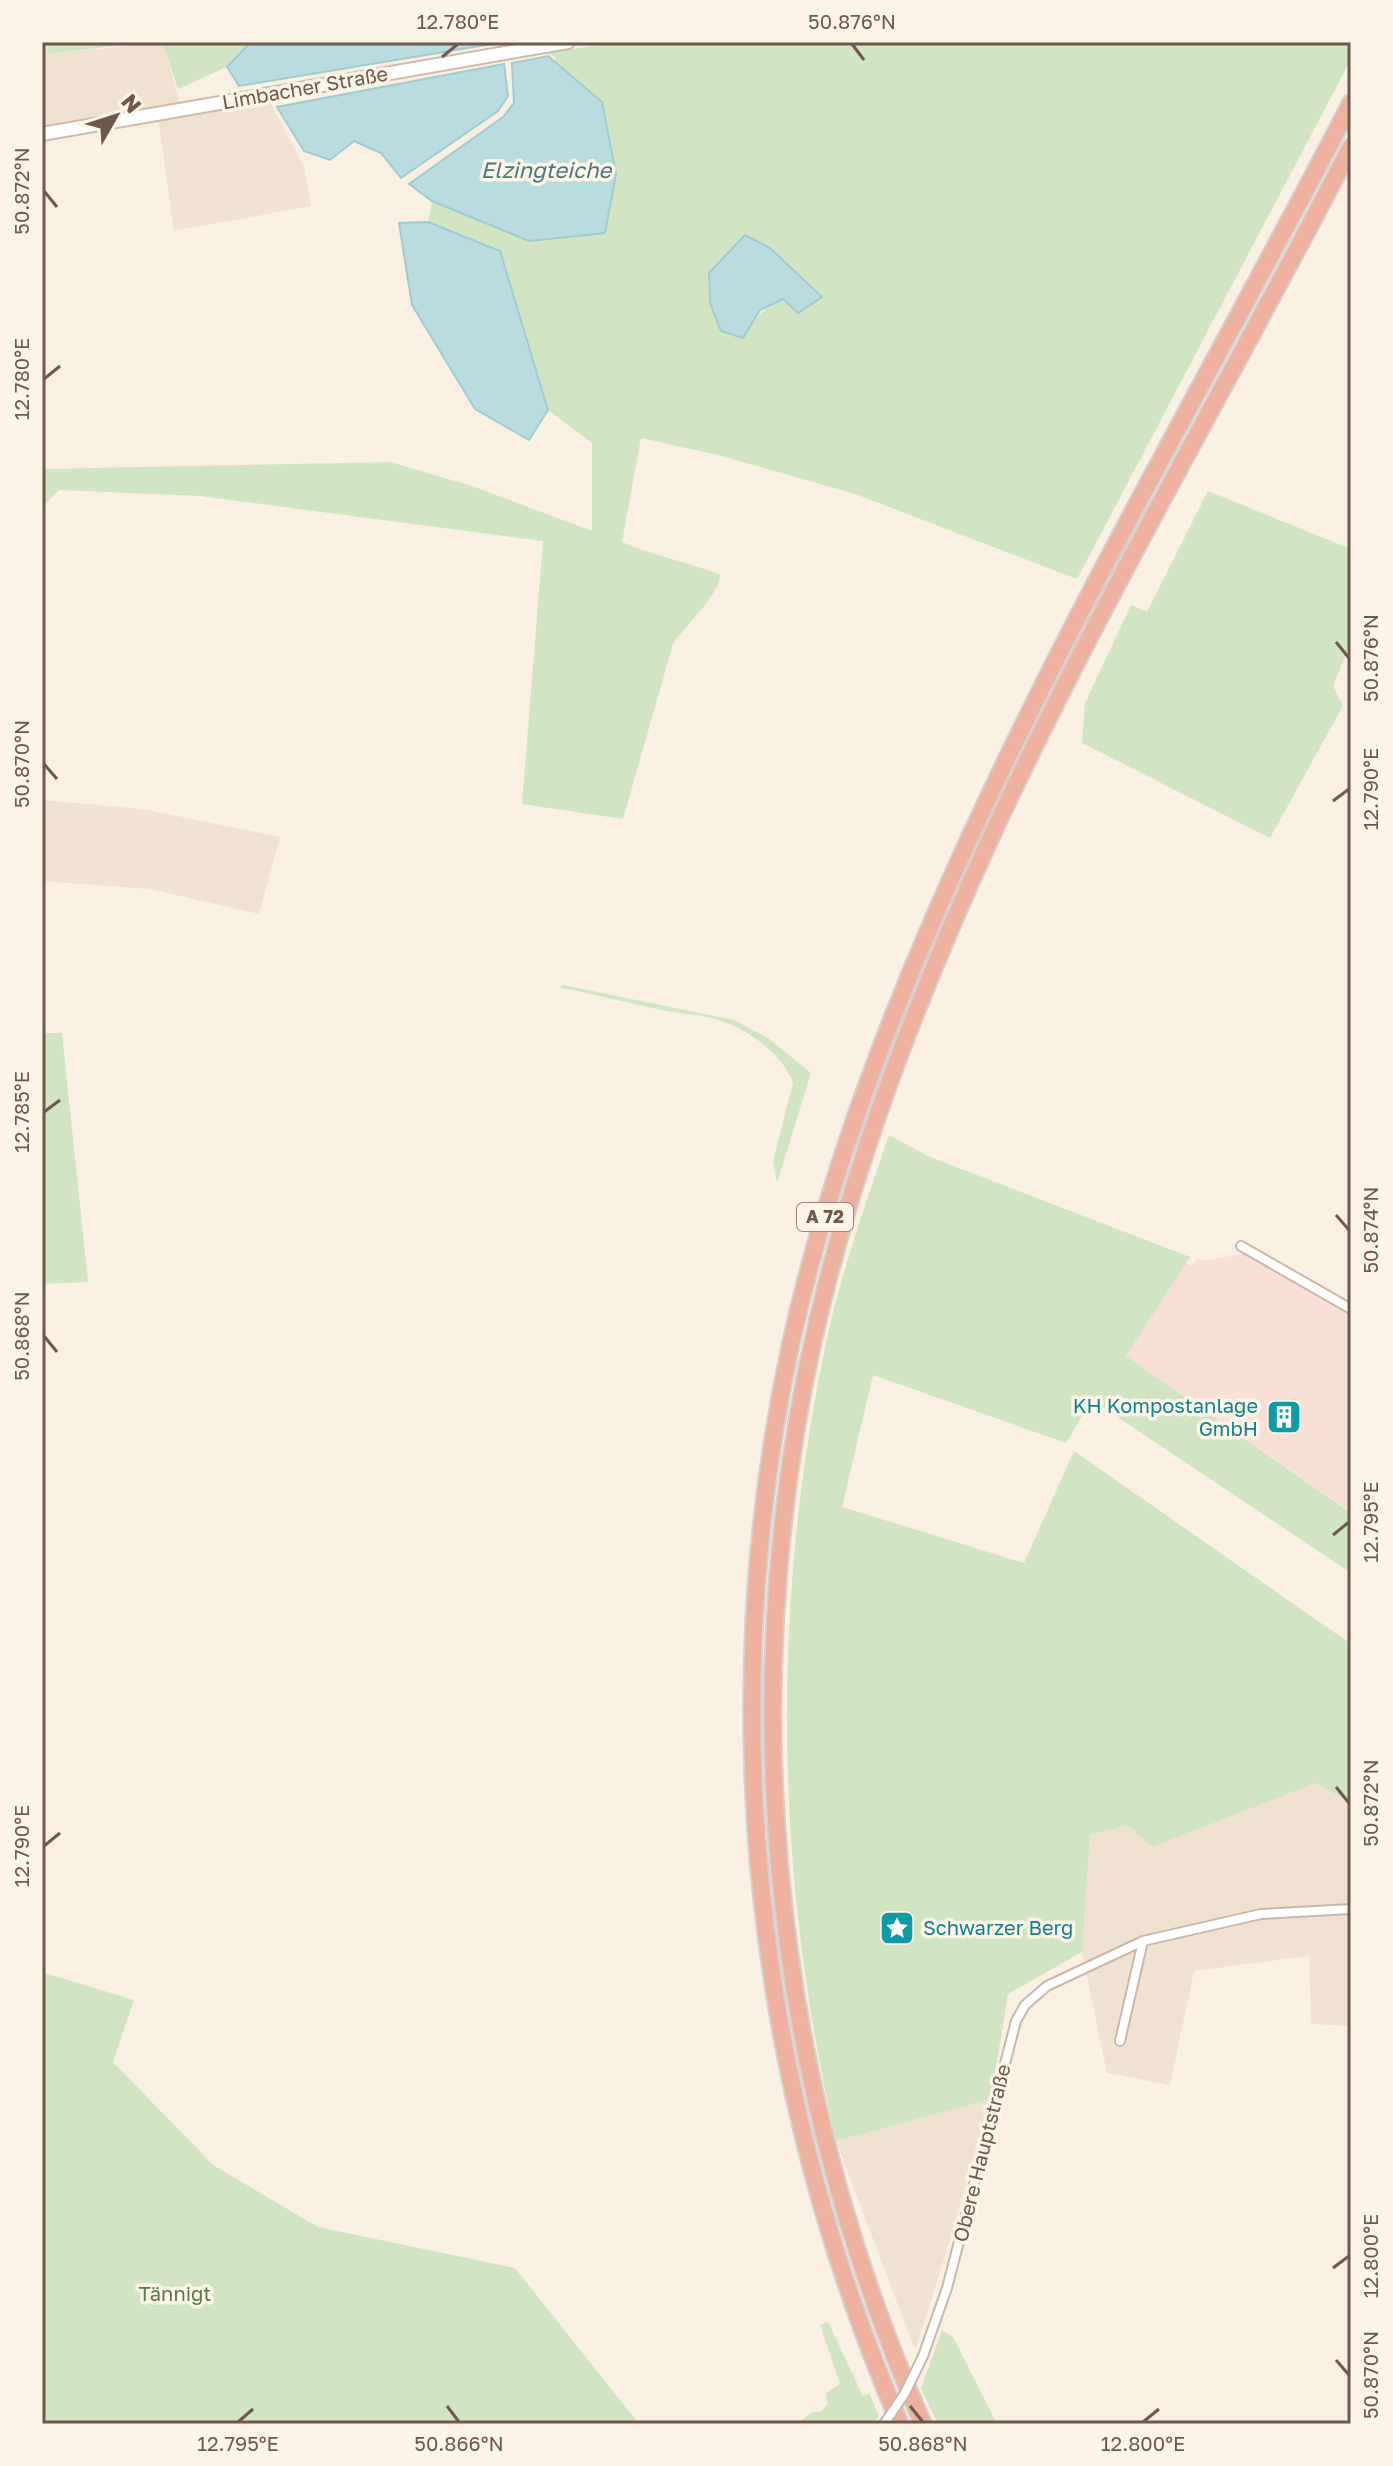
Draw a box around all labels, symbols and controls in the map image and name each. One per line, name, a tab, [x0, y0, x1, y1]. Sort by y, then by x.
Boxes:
text: 12.780°E	[417, 9, 499, 33]
text: 50.876°N	[808, 9, 896, 33]
street label: Limbacher Straße	[220, 61, 390, 113]
north arrow	[76, 76, 156, 156]
text: N	[116, 88, 148, 118]
text: 50.872°N	[9, 147, 33, 235]
water label: Elzingteiche	[481, 156, 614, 183]
text: 12.780°E	[9, 338, 33, 420]
text: 50.876°N	[1358, 614, 1382, 702]
text: 50.870°N	[9, 720, 33, 808]
text: 12.790°E	[1358, 748, 1382, 830]
text: 12.785°E	[9, 1071, 33, 1153]
text: 50.874°N	[1358, 1187, 1382, 1274]
road number: A 72	[797, 1203, 853, 1231]
text: 50.868°N	[9, 1291, 33, 1381]
place label: KH Kompostanlage GmbH	[1073, 1393, 1258, 1440]
building icon: KH Kompostanlage GmbH	[1265, 1398, 1303, 1436]
text: 12.795°E	[1358, 1481, 1382, 1563]
text: 50.872°N	[1358, 1759, 1382, 1847]
text: 12.790°E	[9, 1805, 33, 1887]
place icon: Schwarzer Berg	[878, 1909, 916, 1947]
place label: Schwarzer Berg	[923, 1915, 1073, 1939]
street label: Obere Hauptstraße	[947, 2061, 1015, 2244]
text: 12.800°E	[1358, 2214, 1382, 2298]
park label: Tännigt	[139, 2281, 211, 2305]
text: 50.870°N	[1358, 2331, 1382, 2419]
text: 12.795°E	[197, 2431, 279, 2455]
text: 50.866°N	[414, 2431, 504, 2455]
text: 50.868°N	[878, 2431, 968, 2455]
text: 12.800°E	[1101, 2431, 1185, 2455]

